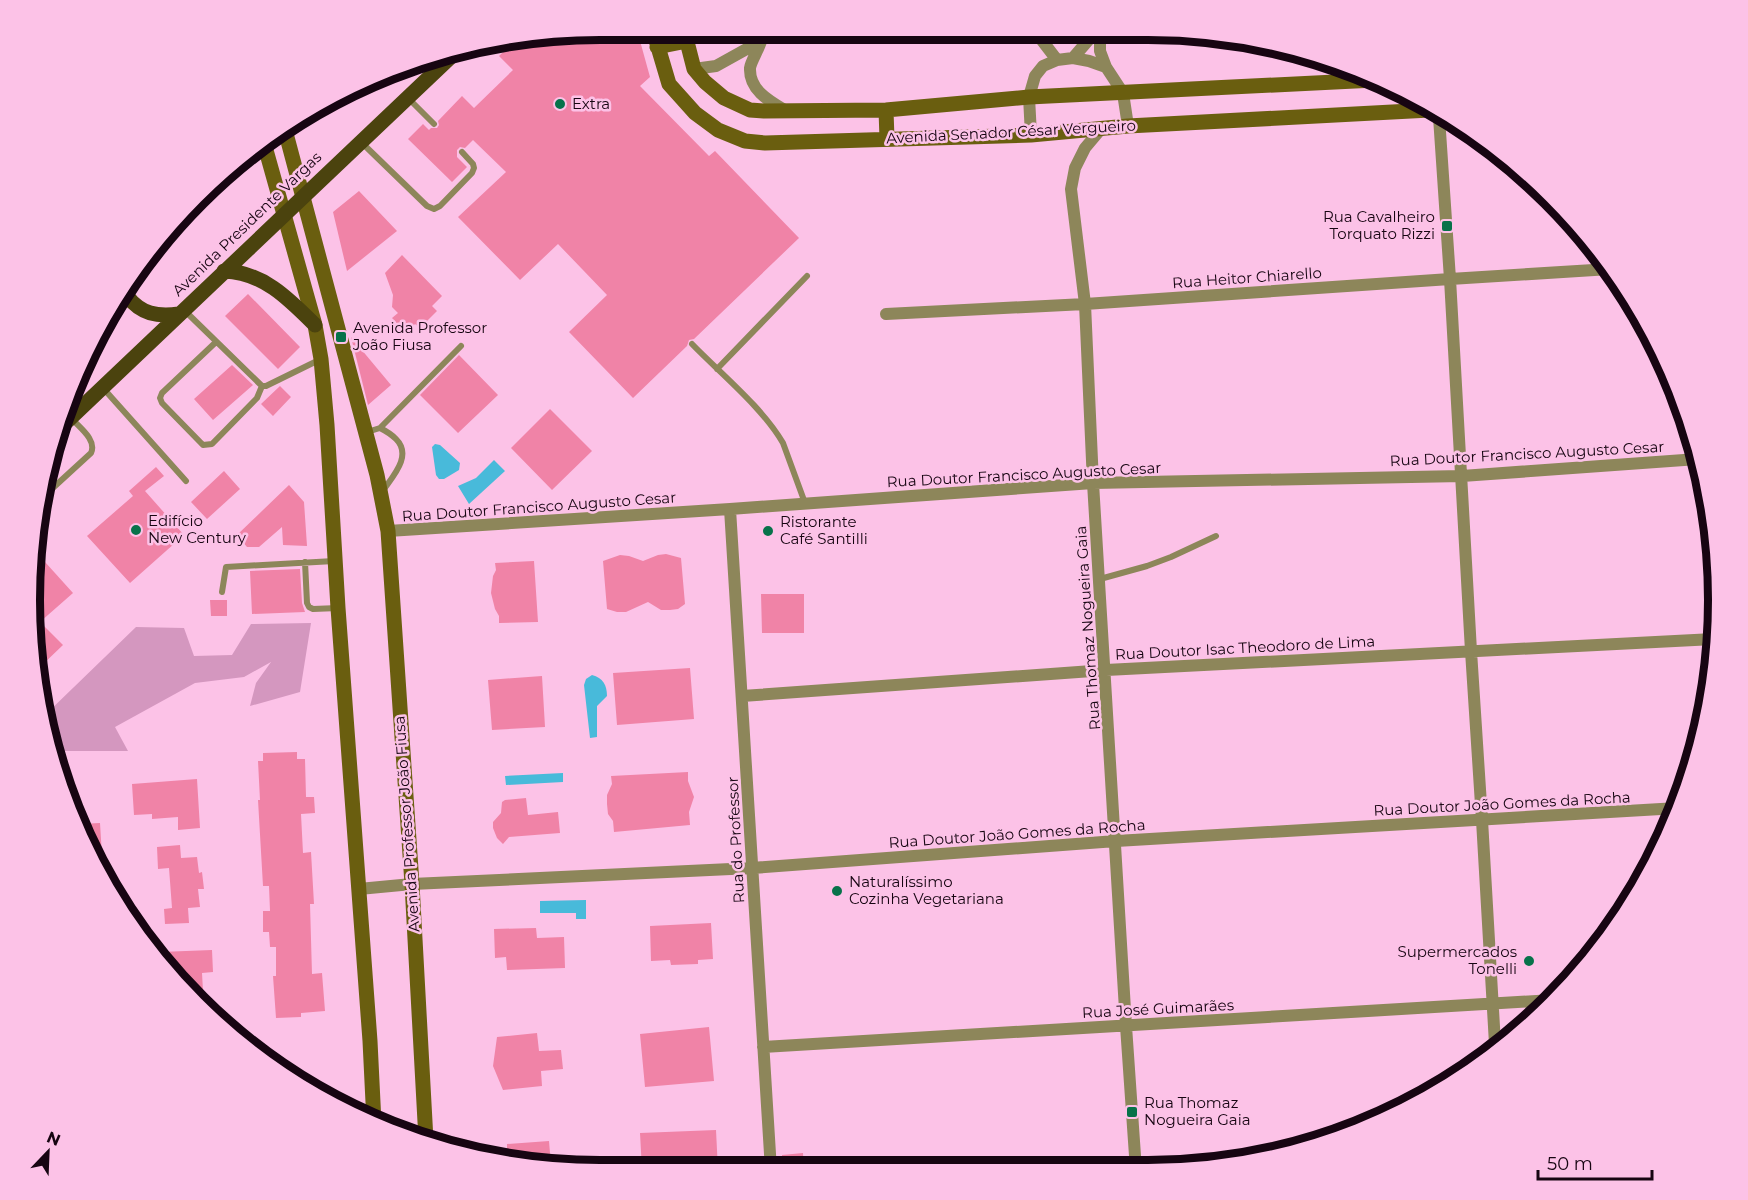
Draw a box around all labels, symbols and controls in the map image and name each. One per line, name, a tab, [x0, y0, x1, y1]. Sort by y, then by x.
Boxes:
place label: Extra	[572, 94, 610, 113]
marker: Extra	[553, 97, 567, 111]
street label: Avenida Senador César Vergueiro	[886, 115, 1136, 148]
street label: Avenida Presidente Vargas	[168, 147, 325, 300]
place label: Rua Cavalheiro Torquato Rizzi	[1323, 207, 1435, 243]
marker: Rua Cavalheiro Torquato Rizzi	[1440, 219, 1454, 233]
street label: Rua Heitor Chiarello	[1171, 263, 1322, 292]
place label: Avenida Professor João Fiusa	[352, 318, 487, 354]
marker: Avenida Professor João Fiusa	[334, 330, 348, 344]
street label: Rua Doutor Francisco Augusto Cesar	[1389, 437, 1665, 470]
street label: Rua Doutor Francisco Augusto Cesar	[886, 458, 1162, 491]
street label: Rua Doutor Francisco Augusto Cesar	[401, 487, 677, 526]
place label: Edifício New Century	[148, 511, 247, 547]
place label: Ristorante Café Santilli	[780, 512, 868, 548]
marker: Edifício New Century	[129, 523, 143, 537]
marker: Ristorante Café Santilli	[761, 524, 775, 538]
street label: Rua Thomaz Nogueira Gaia	[1071, 525, 1104, 731]
street label: Rua Doutor Isac Theodoro de Lima	[1114, 631, 1376, 664]
street label: Avenida Professor João Fiusa	[389, 715, 424, 933]
street label: Rua do Professor	[723, 776, 748, 904]
street label: Rua Doutor João Gomes da Rocha	[1373, 787, 1631, 820]
street label: Rua Doutor João Gomes da Rocha	[888, 815, 1146, 852]
place label: Naturalíssimo Cozinha Vegetariana	[849, 872, 1004, 908]
marker: Naturalíssimo Cozinha Vegetariana	[830, 884, 844, 898]
place label: Supermercados Tonelli	[1398, 942, 1517, 978]
marker: Supermercados Tonelli	[1522, 954, 1536, 968]
street label: Rua José Guimarães	[1082, 995, 1234, 1022]
place label: Rua Thomaz Nogueira Gaia	[1144, 1093, 1251, 1129]
marker: Rua Thomaz Nogueira Gaia	[1125, 1105, 1139, 1119]
north arrow	[18, 1122, 78, 1182]
text: N	[44, 1127, 63, 1150]
scale bar	[1538, 1143, 1652, 1181]
text: 50 m	[1547, 1153, 1593, 1175]

